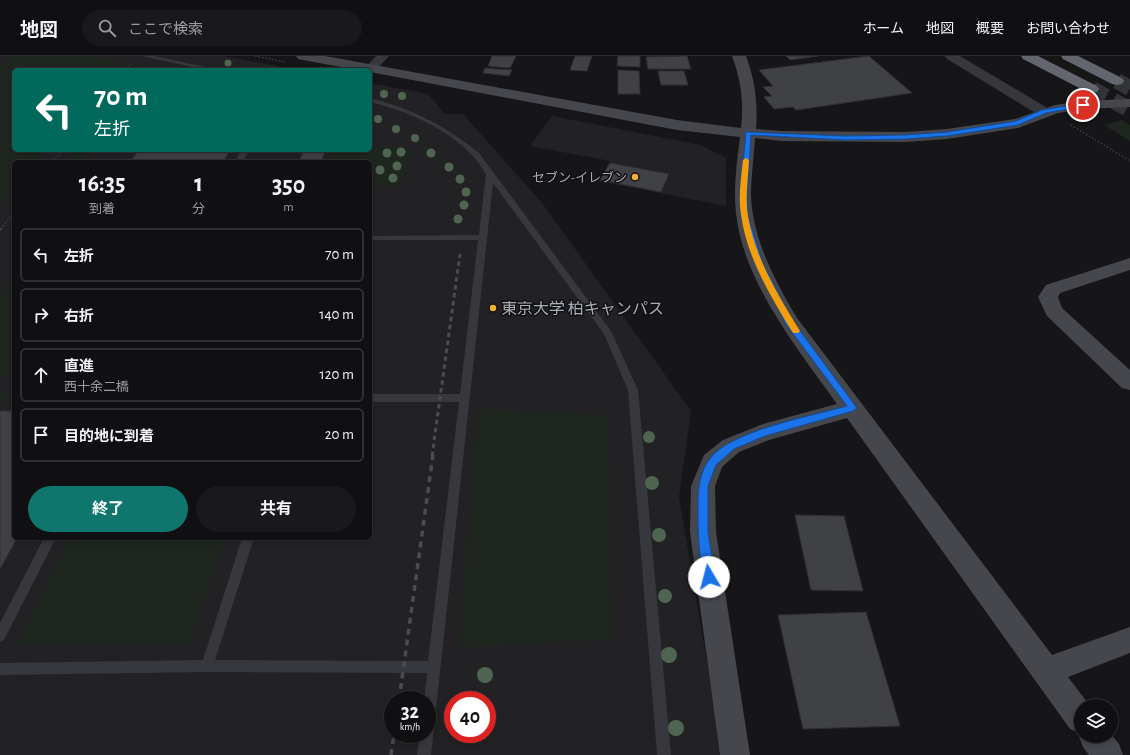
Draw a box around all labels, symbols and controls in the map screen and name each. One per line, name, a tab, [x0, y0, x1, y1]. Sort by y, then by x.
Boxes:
search box	[82, 10, 362, 46]
icon: search	[96, 17, 118, 39]
text: 地図	[20, 21, 58, 40]
text: ここで検索	[128, 22, 203, 37]
text: ホーム	[862, 22, 904, 36]
text: 地図	[926, 22, 954, 36]
text: 概要	[976, 22, 1004, 36]
text: お問い合わせ	[1026, 22, 1110, 36]
text: 70 m	[94, 83, 148, 111]
icon: left	[28, 84, 80, 136]
pin	[1066, 88, 1100, 122]
icon: arrive	[1072, 94, 1094, 116]
text: 左折	[94, 121, 130, 139]
place label: セブン-イレブン	[532, 170, 627, 185]
text: 16:35	[79, 172, 125, 196]
text: 1	[194, 172, 203, 196]
marker: セブン-イレブン	[630, 172, 640, 182]
text: 350	[272, 174, 305, 198]
text: m	[283, 201, 294, 214]
text: 到着	[89, 203, 115, 216]
text: 分	[192, 203, 205, 216]
icon: left	[30, 244, 52, 266]
text: 70 m	[325, 247, 354, 262]
text: 左折	[64, 249, 94, 264]
place label: 東京大学 柏キャンパス	[501, 300, 664, 317]
marker: 東京大学 柏キャンパス	[488, 303, 498, 313]
icon: right	[30, 304, 52, 326]
text: 140 m	[319, 307, 354, 322]
text: 右折	[64, 309, 94, 324]
text: 直進	[64, 359, 94, 374]
icon: ahead	[30, 364, 52, 386]
text: 120 m	[320, 367, 354, 382]
text: 西十余二橋	[64, 381, 129, 394]
icon: arrive	[30, 424, 52, 446]
text: 20 m	[325, 427, 354, 442]
text: 目的地に到着	[64, 429, 154, 444]
button: 終了	[28, 486, 188, 532]
button: 共有	[196, 486, 356, 532]
position arrow	[688, 556, 730, 598]
speed limit sign: 40	[444, 691, 496, 743]
map controls	[1074, 699, 1118, 743]
button: layers	[1074, 699, 1118, 743]
text: 32	[401, 702, 419, 722]
text: km/h	[400, 722, 420, 732]

